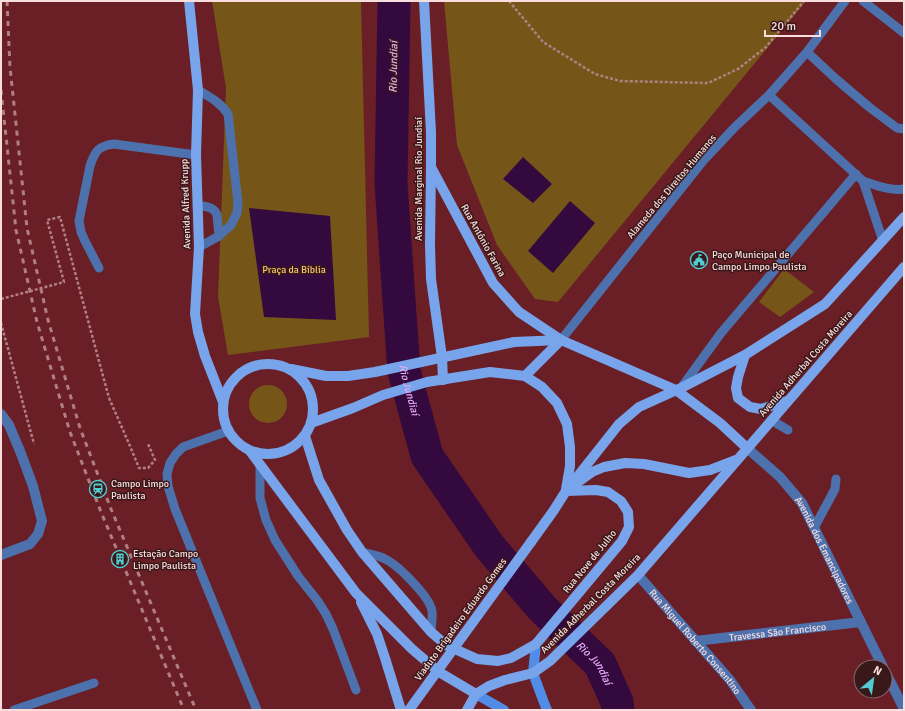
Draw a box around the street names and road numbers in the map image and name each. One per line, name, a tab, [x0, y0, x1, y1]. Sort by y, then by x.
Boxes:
street label: Avenida Marginal Rio Jundiaí	[413, 117, 425, 241]
street label: Alameda dos Direitos Humanos	[625, 132, 719, 241]
street label: Avenida Alfred Krupp	[178, 159, 194, 249]
street label: Rua Antônio Farina	[458, 202, 508, 279]
street label: Avenida Adherbal Costa Moreira	[756, 308, 855, 419]
street label: Avenida dos Emancipadores	[792, 494, 856, 607]
street label: Rua Nove de Julho	[561, 528, 619, 596]
street label: Avenida Adherbal Costa Moreira	[538, 551, 643, 656]
street label: Viaduto Brigadeiro Eduardo Gomes	[412, 556, 510, 683]
street label: Rua Miguel Roberto Consentino	[646, 587, 743, 697]
street label: Travessa São Francisco	[728, 621, 827, 644]

